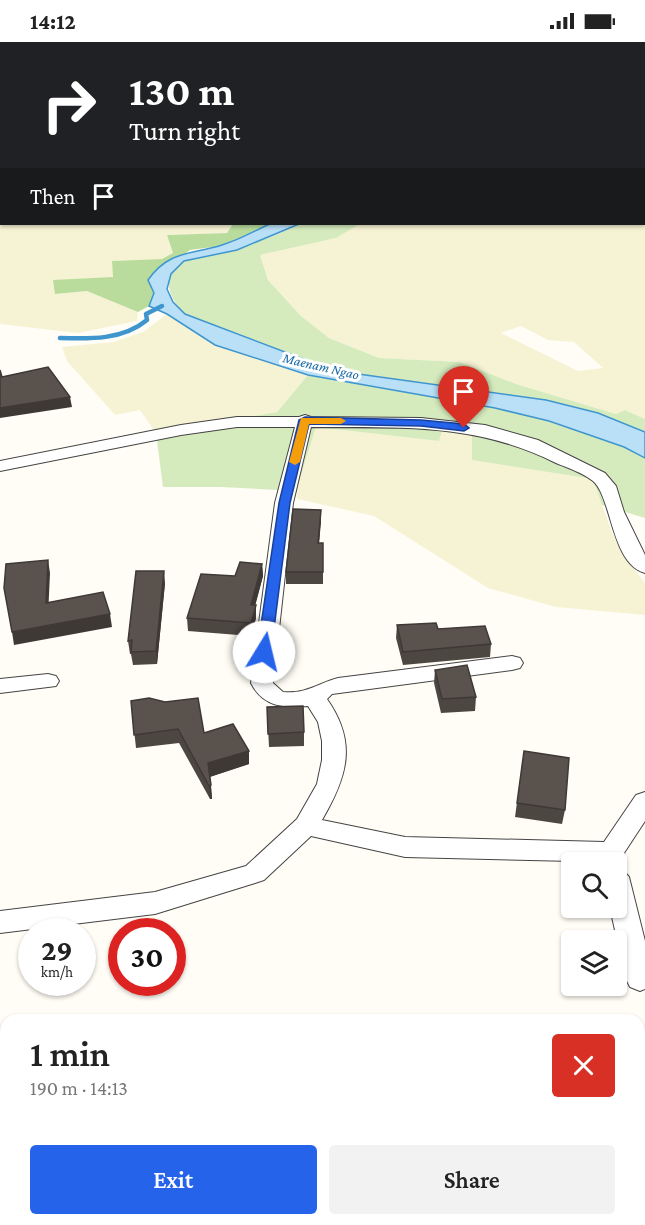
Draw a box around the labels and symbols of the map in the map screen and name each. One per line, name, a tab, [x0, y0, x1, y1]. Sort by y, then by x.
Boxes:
water label: Maenam Ngao	[280, 349, 361, 383]
pin	[438, 366, 489, 428]
position arrow	[232, 620, 296, 684]
speed limit sign: 30	[108, 918, 186, 996]

